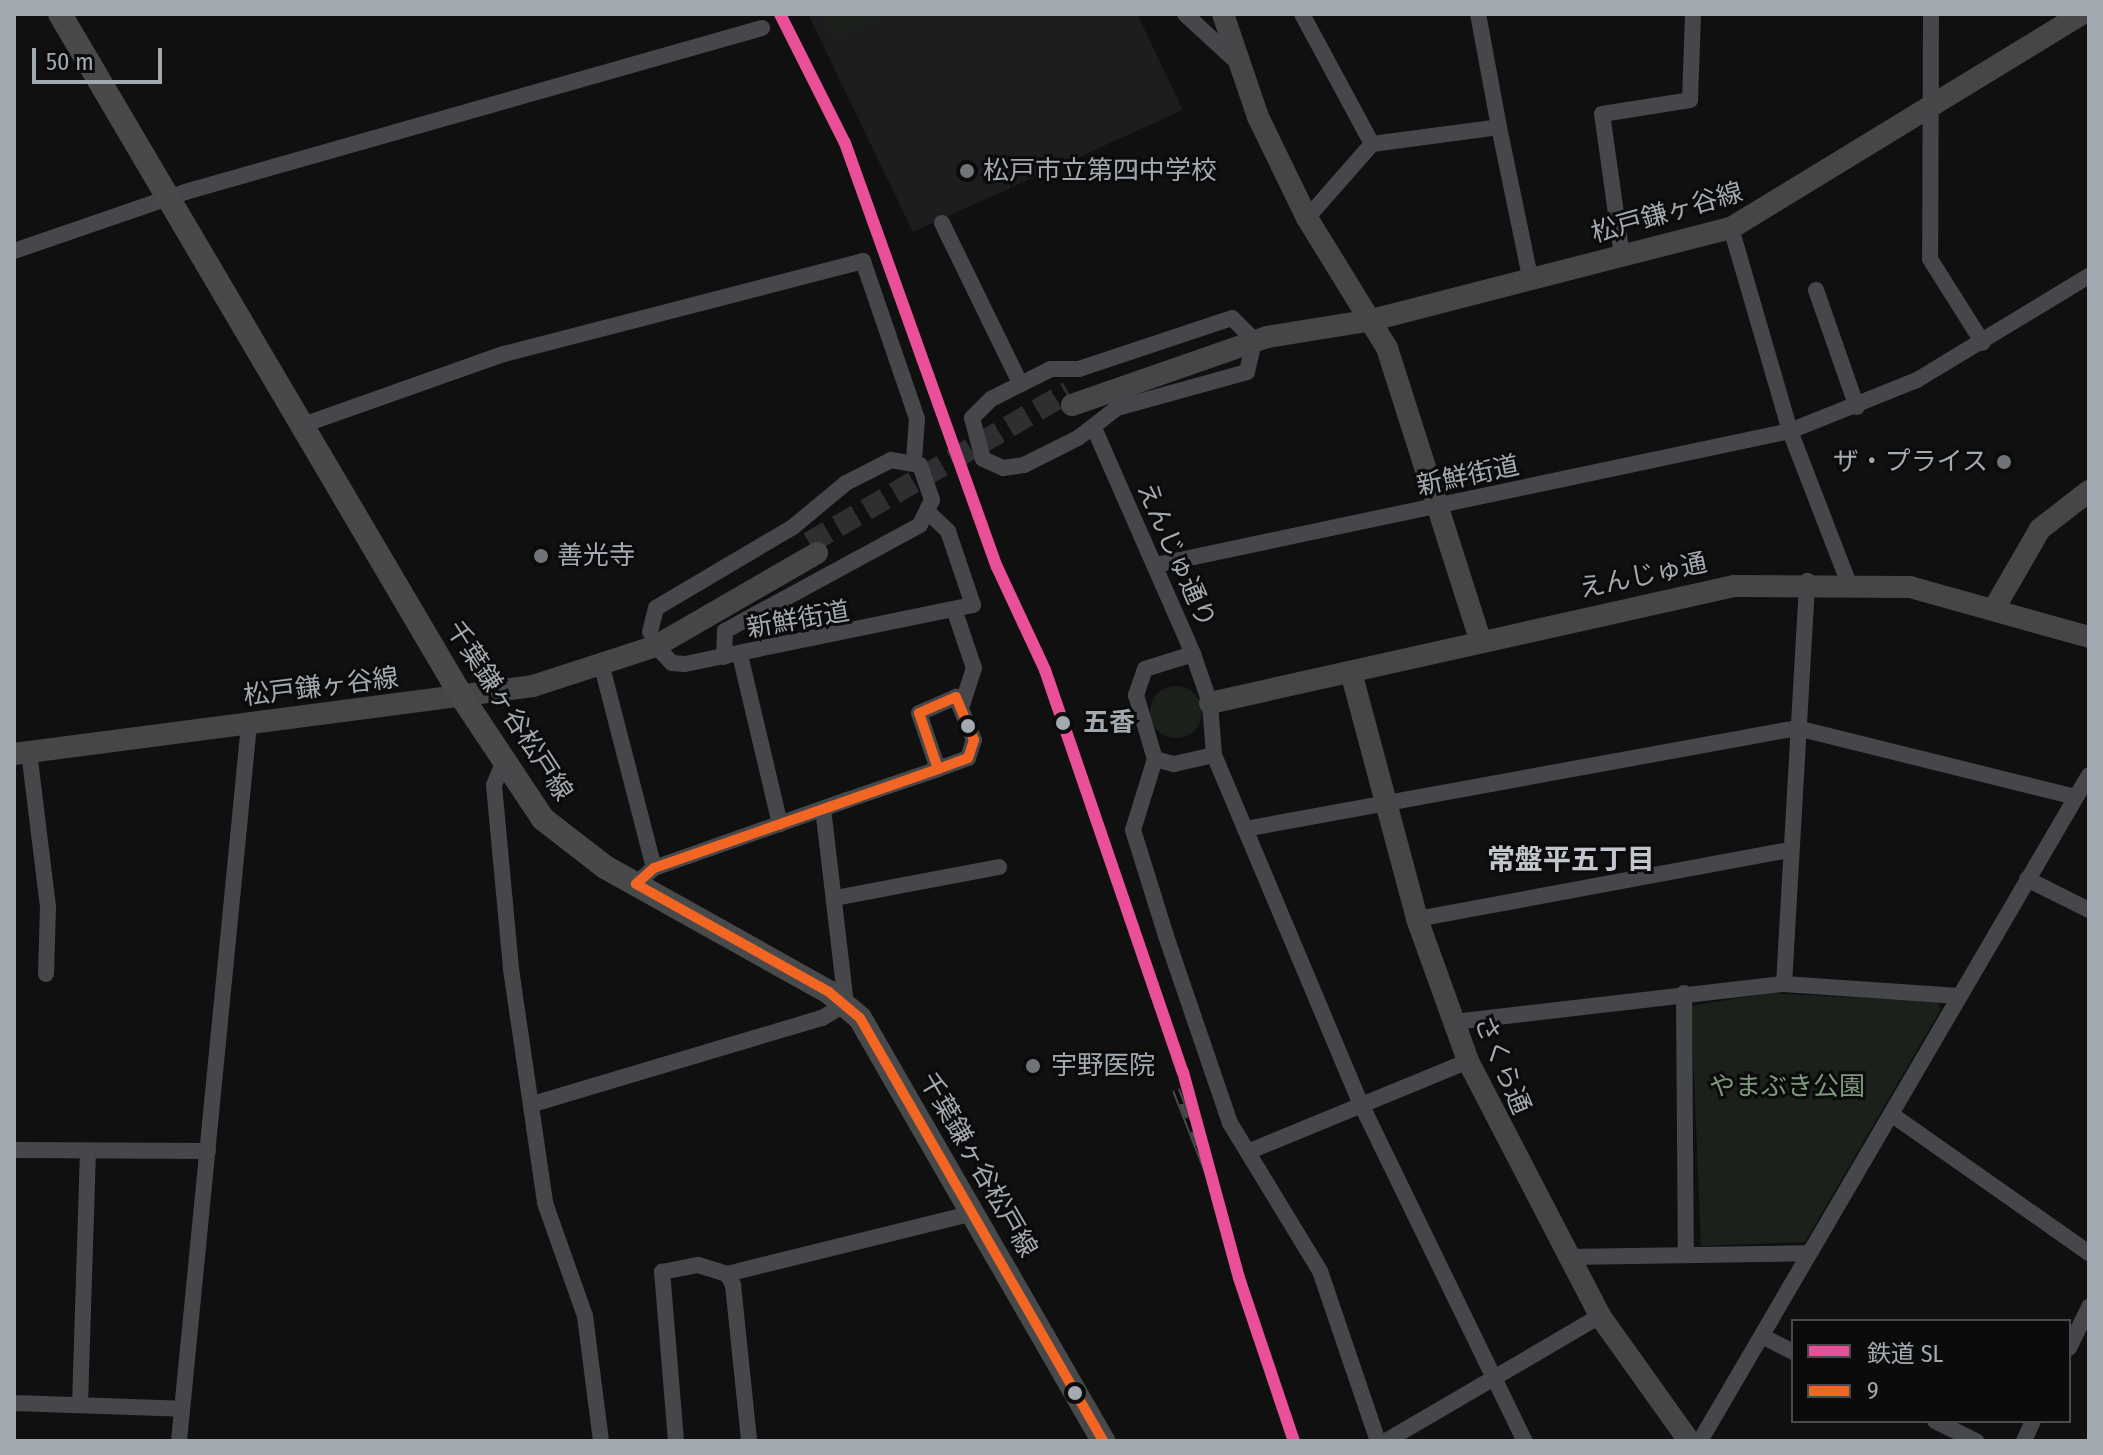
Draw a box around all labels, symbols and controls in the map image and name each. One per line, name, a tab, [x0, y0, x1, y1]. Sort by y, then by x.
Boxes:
scale bar	[36, 32, 166, 82]
text: 50 m	[46, 48, 94, 76]
place label: 松戸市立第四中学校	[983, 155, 1217, 187]
marker: 松戸市立第四中学校	[958, 162, 976, 180]
street label: 松戸鎌ヶ谷線	[1588, 177, 1746, 249]
place label: ザ・プライス	[1832, 446, 1988, 478]
street label: 新鮮街道	[1414, 450, 1522, 502]
marker: ザ・プライス	[1995, 453, 2013, 471]
street label: えんじゅ通り	[1130, 477, 1222, 633]
place label: 善光寺	[557, 540, 635, 572]
marker: 善光寺	[532, 547, 550, 565]
street label: えんじゅ通	[1576, 547, 1710, 605]
street label: 新鮮街道	[744, 596, 852, 644]
street label: 千葉鎌ヶ谷松戸線	[439, 615, 579, 807]
street label: 松戸鎌ヶ谷線	[242, 662, 400, 712]
place label: 五香	[1083, 707, 1135, 739]
marker: 五香	[1050, 710, 1076, 736]
unlabelled marker	[960, 718, 976, 734]
district label: 常盤平五丁目	[1487, 843, 1655, 877]
street label: さくら通	[1467, 1011, 1537, 1119]
place label: 宇野医院	[1051, 1050, 1155, 1082]
marker: 宇野医院	[1022, 1055, 1044, 1077]
street label: 千葉鎌ヶ谷松戸線	[912, 1067, 1044, 1263]
park label: やまぶき公園	[1709, 1071, 1865, 1103]
legend	[1791, 1319, 2071, 1423]
text: 鉄道 SL	[1867, 1340, 1943, 1368]
text: 9	[1867, 1377, 1879, 1405]
unlabelled marker	[1067, 1385, 1083, 1401]

